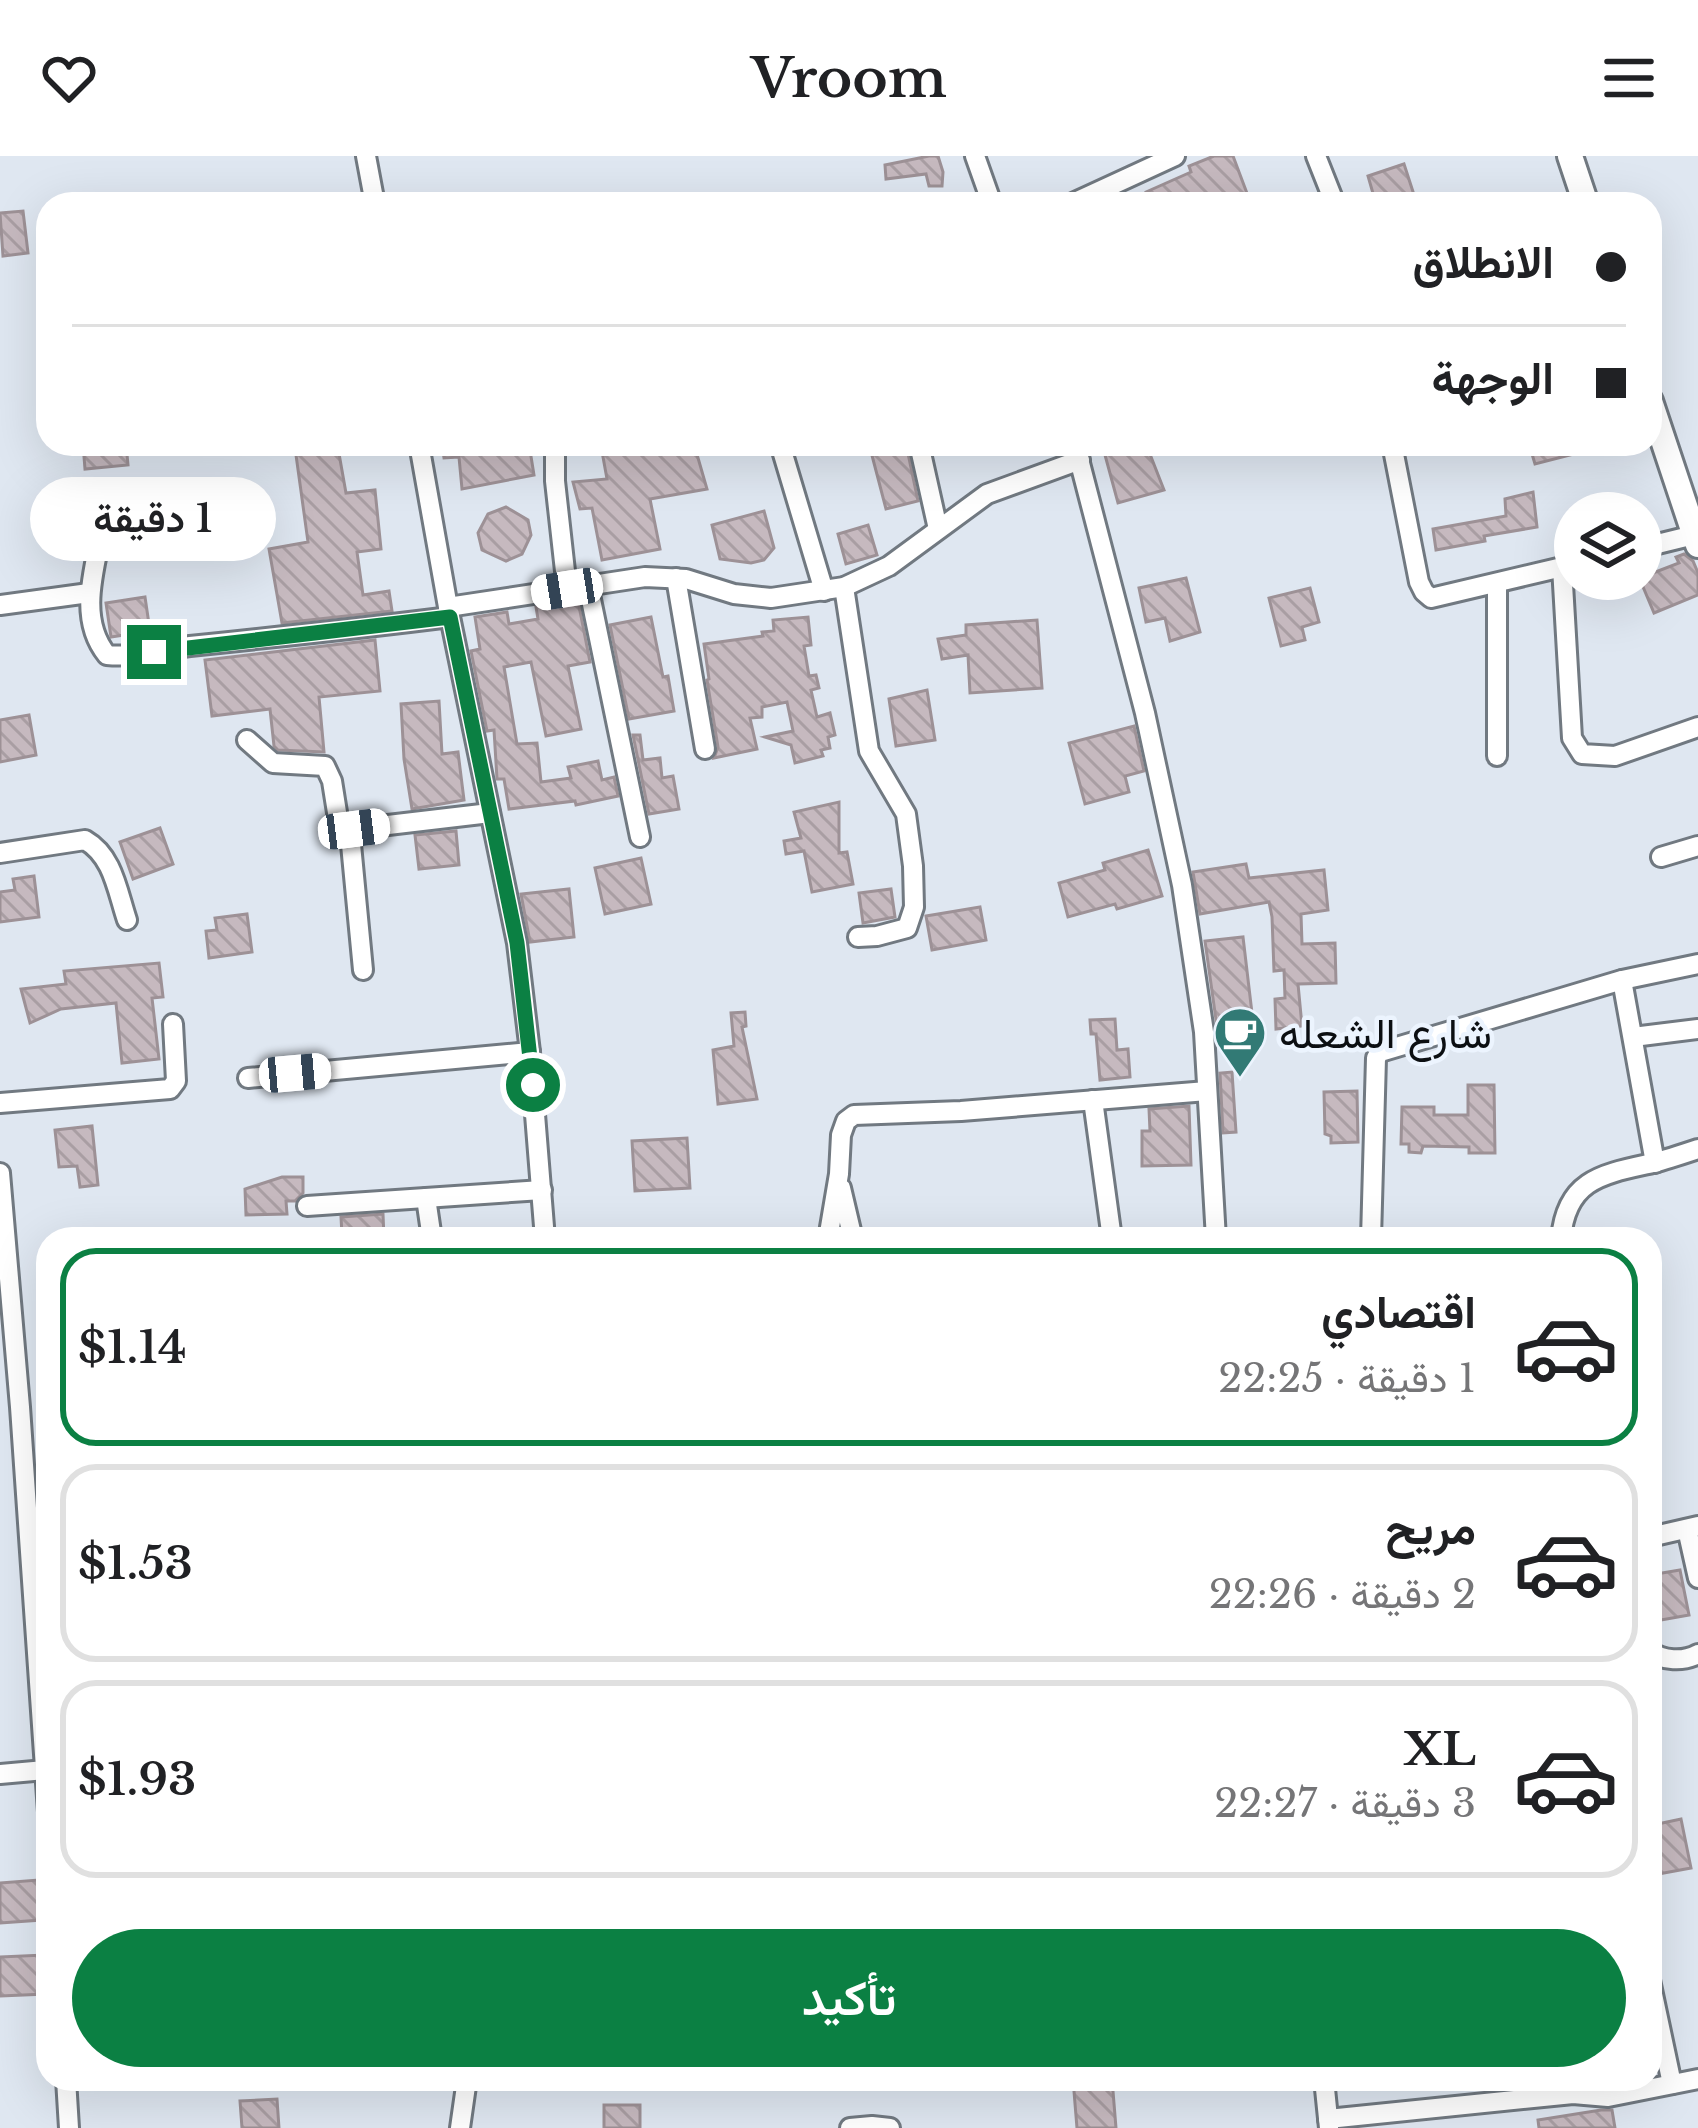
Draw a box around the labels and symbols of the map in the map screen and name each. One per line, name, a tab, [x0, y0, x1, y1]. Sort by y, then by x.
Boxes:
callout: 1 دقيقة	[31, 478, 277, 562]
car	[529, 566, 605, 612]
route end	[127, 625, 181, 679]
car	[316, 807, 392, 851]
cafe icon: شارع الشعله	[1212, 1005, 1268, 1079]
place label: شارع الشعله	[1279, 1007, 1492, 1062]
car	[258, 1052, 332, 1094]
route start	[506, 1058, 560, 1112]

